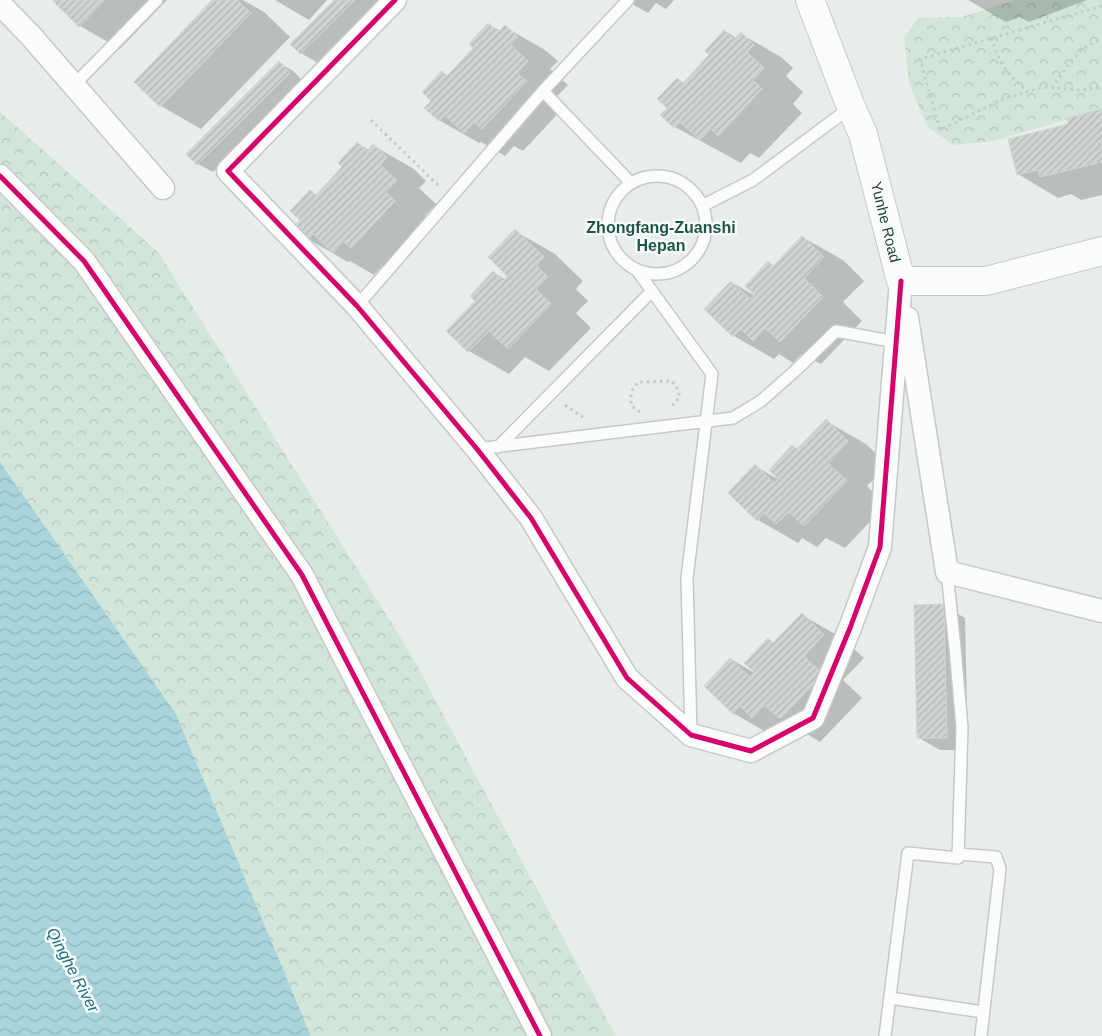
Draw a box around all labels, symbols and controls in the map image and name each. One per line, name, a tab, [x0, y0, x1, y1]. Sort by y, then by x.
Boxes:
street label: Yunhe Road	[868, 180, 904, 264]
district label: Zhongfang-Zuanshi Hepan	[586, 219, 736, 254]
water label: Qinghe River	[44, 925, 103, 1016]

